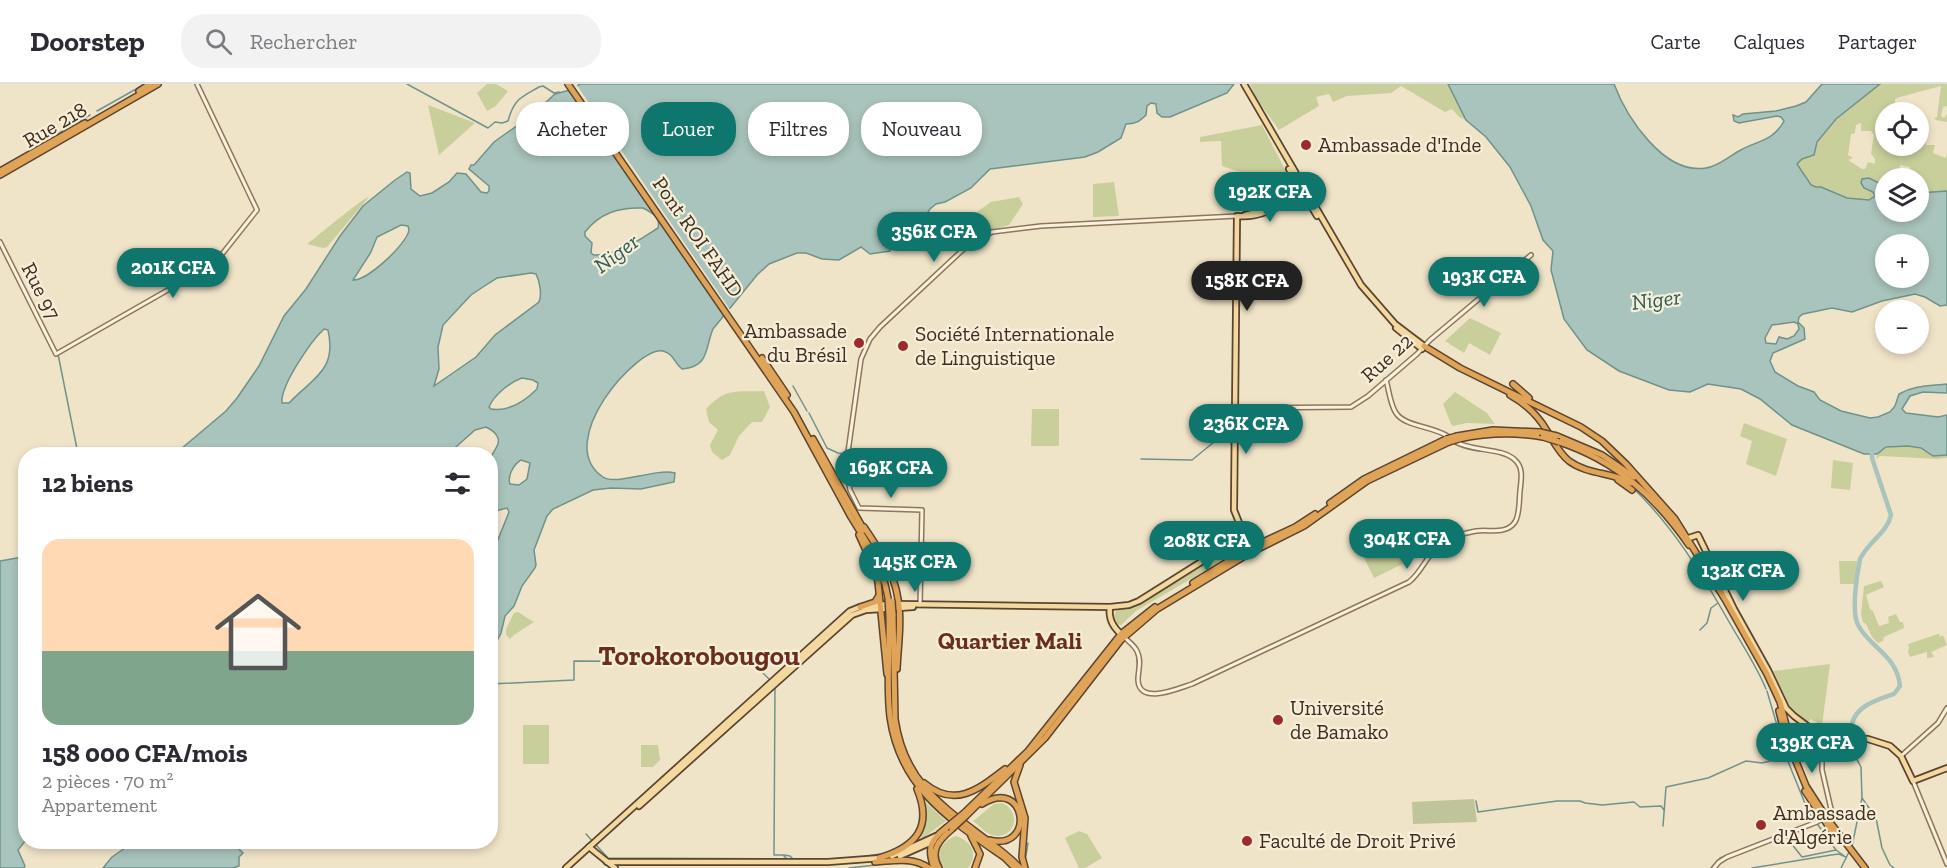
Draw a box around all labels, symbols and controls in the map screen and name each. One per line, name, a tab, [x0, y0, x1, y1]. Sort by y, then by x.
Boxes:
search box	[181, 14, 601, 68]
text: Doorstep	[30, 25, 145, 58]
icon: search	[202, 25, 235, 58]
text: Rechercher	[250, 28, 357, 55]
text: Carte	[1650, 29, 1701, 54]
text: Calques	[1734, 29, 1805, 54]
text: Partager	[1838, 29, 1917, 54]
street label: Rue 218	[18, 96, 91, 153]
chip: Acheter	[516, 102, 629, 156]
chip: Louer	[641, 102, 736, 156]
chip: Filtres	[748, 102, 849, 156]
chip: Nouveau	[861, 102, 982, 156]
map controls	[1875, 102, 1929, 354]
button: locate	[1875, 102, 1929, 156]
place label: Ambassade d'Inde	[1318, 132, 1481, 157]
marker: Ambassade d'Inde	[1299, 138, 1313, 152]
button: layers	[1875, 168, 1929, 222]
street label: Pont ROI FAHD	[648, 172, 749, 302]
pin: 192K CFA	[1208, 172, 1332, 223]
text: 192K CFA	[1228, 179, 1312, 203]
pin: 356K CFA	[872, 212, 996, 263]
text: 356K CFA	[891, 219, 977, 243]
water label: Niger	[588, 227, 644, 279]
button: +	[1875, 234, 1929, 288]
pin: 201K CFA	[111, 248, 235, 299]
text: 201K CFA	[131, 255, 215, 279]
pin: 193K CFA	[1422, 257, 1546, 308]
street label: Rue 97	[17, 258, 66, 323]
pin: 158K CFA	[1185, 261, 1309, 312]
text: 193K CFA	[1442, 264, 1526, 288]
text: 158K CFA	[1205, 268, 1289, 292]
water label: Niger	[1630, 283, 1683, 316]
button: −	[1875, 300, 1929, 354]
place label: Ambassade du Brésil	[744, 318, 847, 367]
place label: Société Internationale de Linguistique	[915, 321, 1115, 370]
street label: Rue 22	[1356, 328, 1418, 387]
marker: Ambassade du Brésil	[852, 336, 866, 350]
marker: Société Internationale de Linguistique	[896, 339, 910, 353]
pin: 236K CFA	[1184, 404, 1308, 455]
text: 236K CFA	[1203, 411, 1289, 435]
pin: 169K CFA	[829, 448, 953, 499]
text: 169K CFA	[849, 455, 933, 479]
text: 12 biens	[42, 467, 133, 499]
icon: filters	[441, 467, 474, 500]
pin: 304K CFA	[1345, 519, 1469, 570]
pin: 208K CFA	[1145, 521, 1269, 572]
text: 304K CFA	[1363, 526, 1451, 550]
text: 208K CFA	[1163, 528, 1251, 552]
pin: 145K CFA	[853, 542, 977, 593]
text: 145K CFA	[873, 549, 957, 573]
pin: 132K CFA	[1681, 551, 1805, 602]
text: 132K CFA	[1701, 558, 1785, 582]
icon: home	[204, 578, 312, 686]
district label: Quartier Mali	[938, 626, 1082, 655]
district label: Torokorobougou	[598, 640, 800, 672]
place label: Université de Bamako	[1290, 695, 1389, 744]
marker: Université de Bamako	[1271, 713, 1285, 727]
pin: 139K CFA	[1750, 723, 1874, 774]
text: 139K CFA	[1770, 730, 1854, 754]
text: 158 000 CFA/mois	[42, 737, 248, 769]
text: 2 pièces · 70 m²	[42, 769, 173, 793]
text: Appartement	[42, 793, 157, 817]
place label: Ambassade d'Algérie	[1773, 800, 1876, 849]
marker: Ambassade d'Algérie	[1754, 818, 1768, 832]
place label: Faculté de Droit Privé	[1259, 828, 1456, 853]
marker: Faculté de Droit Privé	[1240, 834, 1254, 848]

